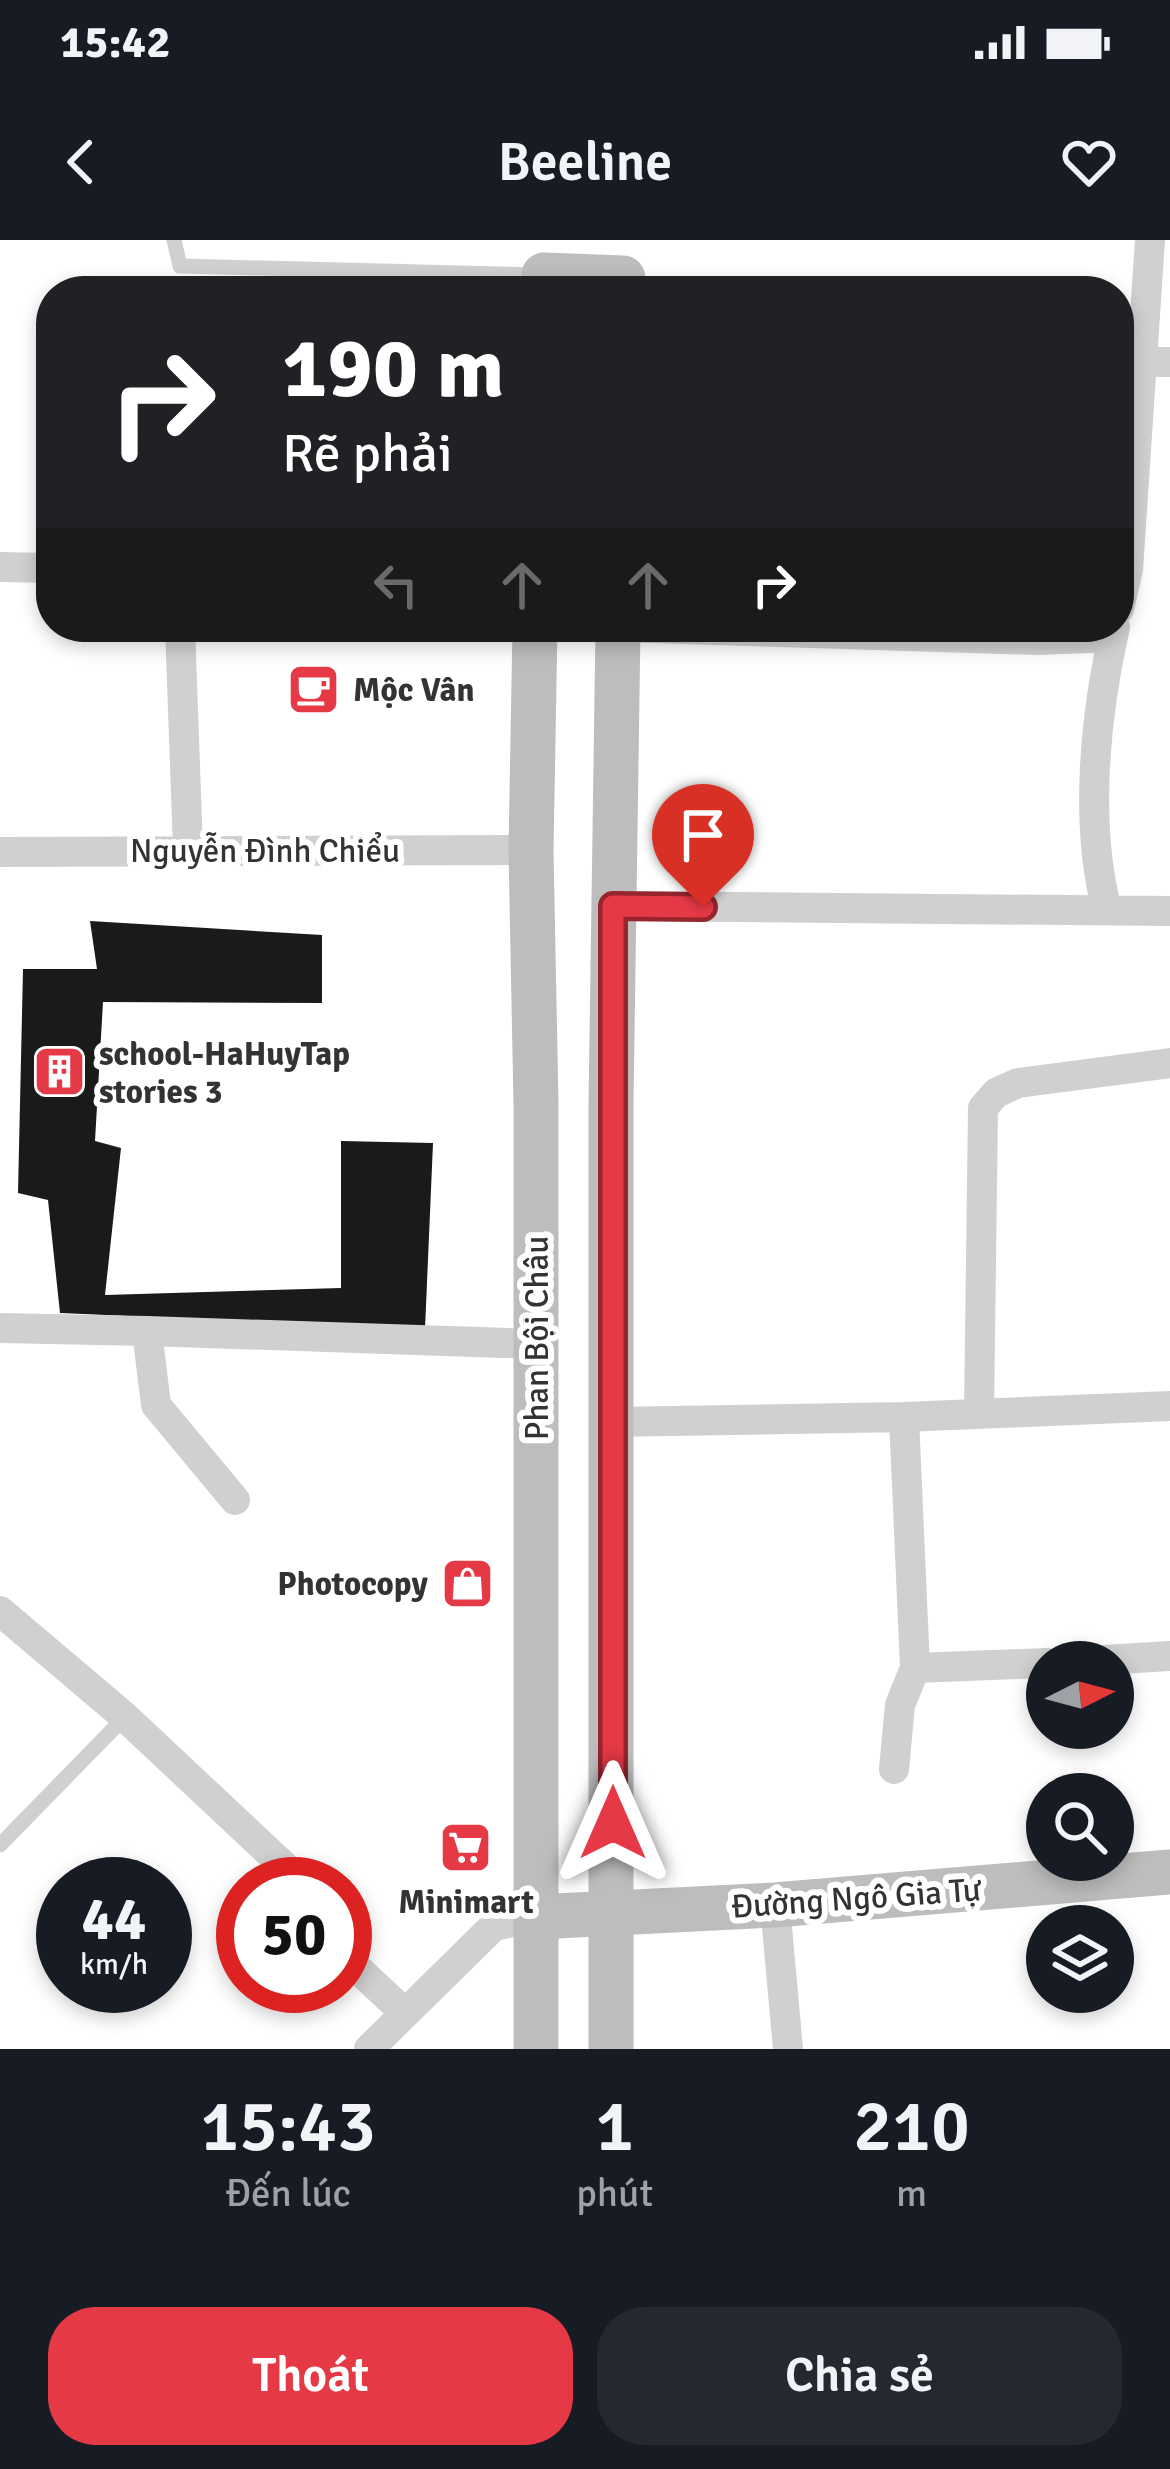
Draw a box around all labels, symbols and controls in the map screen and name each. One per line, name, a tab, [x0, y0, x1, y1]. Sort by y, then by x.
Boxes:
text: 15:42	[60, 15, 170, 70]
icon: back	[48, 129, 114, 195]
text: Beeline	[498, 129, 672, 196]
icon: heart	[1056, 129, 1122, 195]
text: 190 m	[282, 317, 504, 421]
icon: right	[84, 324, 240, 480]
text: Rẽ phải	[282, 420, 453, 487]
icon: left	[363, 552, 429, 618]
icon: ahead	[489, 552, 555, 618]
icon: ahead	[615, 552, 681, 618]
icon: right	[741, 552, 807, 618]
cafe icon: Mộc Vân	[286, 661, 342, 717]
place label: Mộc Vân	[353, 670, 474, 711]
pin	[652, 784, 754, 907]
icon: arrive	[670, 802, 736, 868]
street label: Nguyễn Đình Chiểu	[130, 831, 400, 872]
place label: school-HaHuyTap stories 3	[99, 1034, 350, 1113]
building icon: school-HaHuyTap stories 3	[32, 1044, 88, 1100]
street label: Phan Bội Châu	[517, 1236, 558, 1440]
shop icon: Photocopy	[439, 1555, 495, 1611]
place label: Photocopy	[277, 1564, 429, 1605]
north arrow	[1026, 1641, 1134, 1749]
map controls	[1026, 1641, 1134, 2013]
position arrow	[550, 1760, 676, 1886]
button: search	[1026, 1773, 1134, 1881]
supermarket icon: Minimart	[438, 1819, 494, 1875]
speed limit sign: 50	[216, 1857, 372, 2013]
street label: Đường Ngô Gia Tự	[730, 1869, 984, 1928]
place label: Minimart	[398, 1882, 534, 1923]
text: 44	[82, 1883, 146, 1957]
button: layers	[1026, 1905, 1134, 2013]
text: km/h	[80, 1946, 148, 1983]
text: 15:43	[200, 2082, 376, 2171]
text: 1	[595, 2082, 634, 2171]
text: 210	[853, 2082, 970, 2171]
text: Đến lúc	[225, 2169, 351, 2217]
text: phút	[576, 2169, 653, 2217]
text: m	[896, 2169, 927, 2217]
button: Thoát	[48, 2307, 573, 2445]
button: Chia sẻ	[597, 2307, 1122, 2445]

